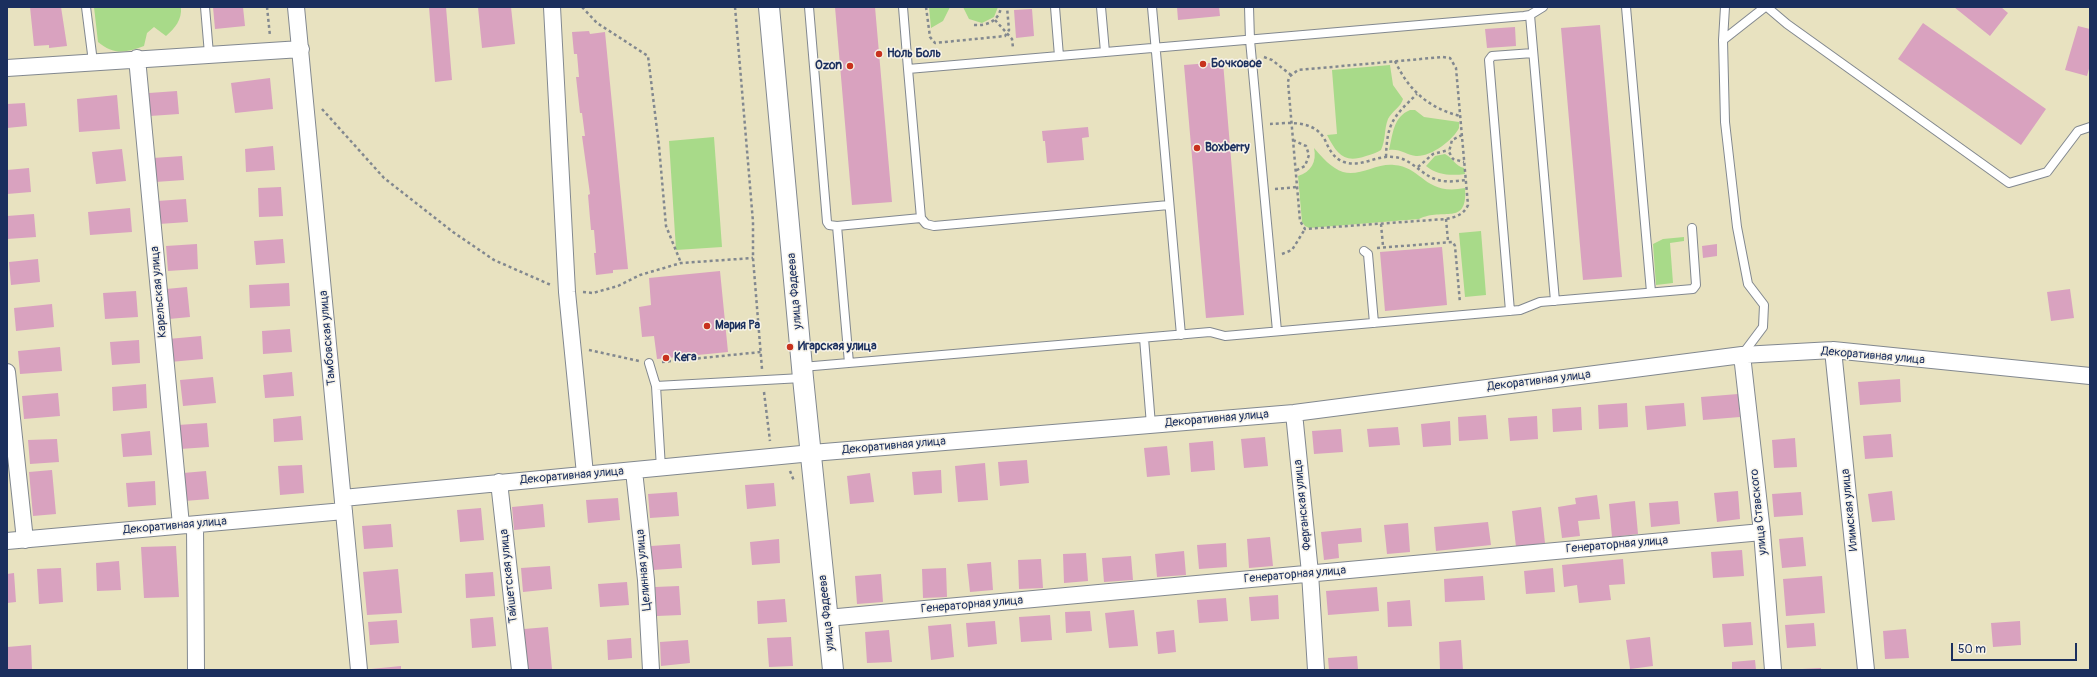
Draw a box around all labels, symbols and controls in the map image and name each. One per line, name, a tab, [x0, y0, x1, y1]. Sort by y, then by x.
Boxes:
place label: Ноль Боль	[887, 47, 941, 61]
marker: Ноль Боль	[874, 49, 884, 59]
place label: Бочковое	[1211, 57, 1262, 71]
place label: Ozon	[815, 59, 842, 73]
marker: Бочковое	[1198, 59, 1208, 69]
marker: Ozon	[845, 61, 855, 71]
place label: Boxberry	[1205, 141, 1250, 155]
marker: Boxberry	[1192, 143, 1202, 153]
street label: Карельская улица	[148, 246, 170, 338]
street label: улица Фадеева	[784, 252, 806, 330]
street label: Тамбовская улица	[317, 290, 339, 386]
place label: Мария Ра	[715, 319, 760, 333]
marker: Мария Ра	[702, 321, 712, 331]
place label: Игарская улица	[798, 340, 877, 354]
marker: Игарская улица	[785, 342, 795, 352]
street label: Декоративная улица	[1821, 344, 1925, 368]
place label: Кега	[674, 351, 696, 365]
marker: Кега	[661, 353, 671, 363]
street label: Декоративная улица	[1487, 368, 1591, 394]
street label: Декоративная улица	[1165, 407, 1269, 431]
street label: Декоративная улица	[842, 434, 946, 458]
street label: Ферганская улица	[1291, 459, 1315, 551]
street label: Декоративная улица	[520, 464, 624, 488]
street label: улица Ставского	[1747, 468, 1771, 556]
street label: Илимская улица	[1839, 468, 1861, 552]
street label: Декоративная улица	[123, 514, 227, 538]
street label: Тайшетская улица	[497, 528, 521, 624]
street label: Целинная улица	[633, 529, 655, 611]
street label: Генераторная улица	[1565, 533, 1669, 557]
street label: Генераторная улица	[1243, 563, 1347, 587]
street label: улица Фадеева	[816, 574, 838, 652]
street label: Генераторная улица	[920, 593, 1024, 617]
scale bar	[1953, 635, 2079, 661]
text: 50 m	[1958, 642, 1986, 657]

